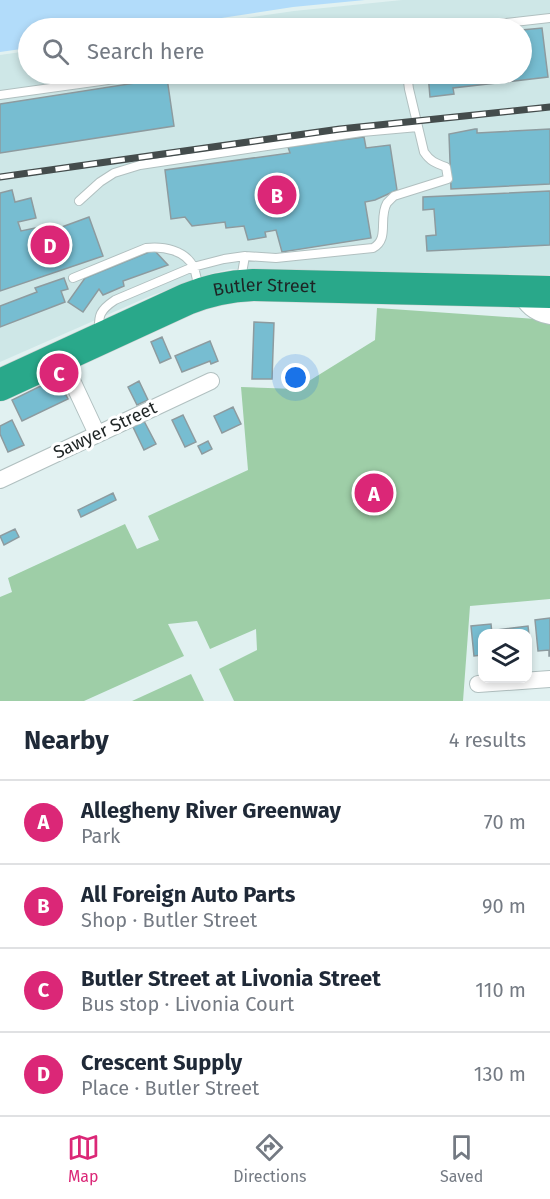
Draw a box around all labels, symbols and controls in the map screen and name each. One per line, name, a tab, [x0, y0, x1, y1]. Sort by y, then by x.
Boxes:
search box	[18, 18, 532, 84]
icon: search	[39, 35, 72, 68]
text: Search here	[87, 38, 205, 65]
pin: B	[258, 172, 296, 218]
pin: D	[31, 222, 70, 268]
street label: Butler Street	[211, 274, 317, 301]
pin: C	[40, 350, 78, 395]
your location	[281, 363, 310, 392]
street label: Sawyer Street	[50, 396, 161, 464]
pin: A	[354, 470, 394, 516]
map controls	[478, 629, 532, 683]
button: layers	[478, 629, 532, 683]
text: Nearby	[24, 725, 109, 756]
text: 4 results	[449, 728, 526, 752]
text: Allegheny River Greenway	[81, 797, 341, 824]
text: A	[38, 810, 49, 834]
text: 70 m	[484, 810, 526, 834]
text: Park	[81, 824, 120, 848]
text: All Foreign Auto Parts	[81, 881, 295, 908]
text: B	[37, 894, 50, 918]
text: 90 m	[482, 894, 526, 918]
text: Shop · Butler Street	[81, 908, 257, 932]
text: Butler Street at Livonia Street	[81, 965, 381, 992]
text: C	[38, 978, 49, 1002]
text: 110 m	[475, 978, 526, 1002]
text: Bus stop · Livonia Court	[81, 992, 294, 1016]
text: Crescent Supply	[81, 1049, 242, 1076]
text: D	[37, 1062, 50, 1086]
text: 130 m	[474, 1062, 526, 1086]
text: Place · Butler Street	[81, 1076, 259, 1100]
tab: Map	[67, 1131, 100, 1186]
tab: Directions	[233, 1131, 307, 1186]
tab: Saved	[440, 1131, 483, 1186]

